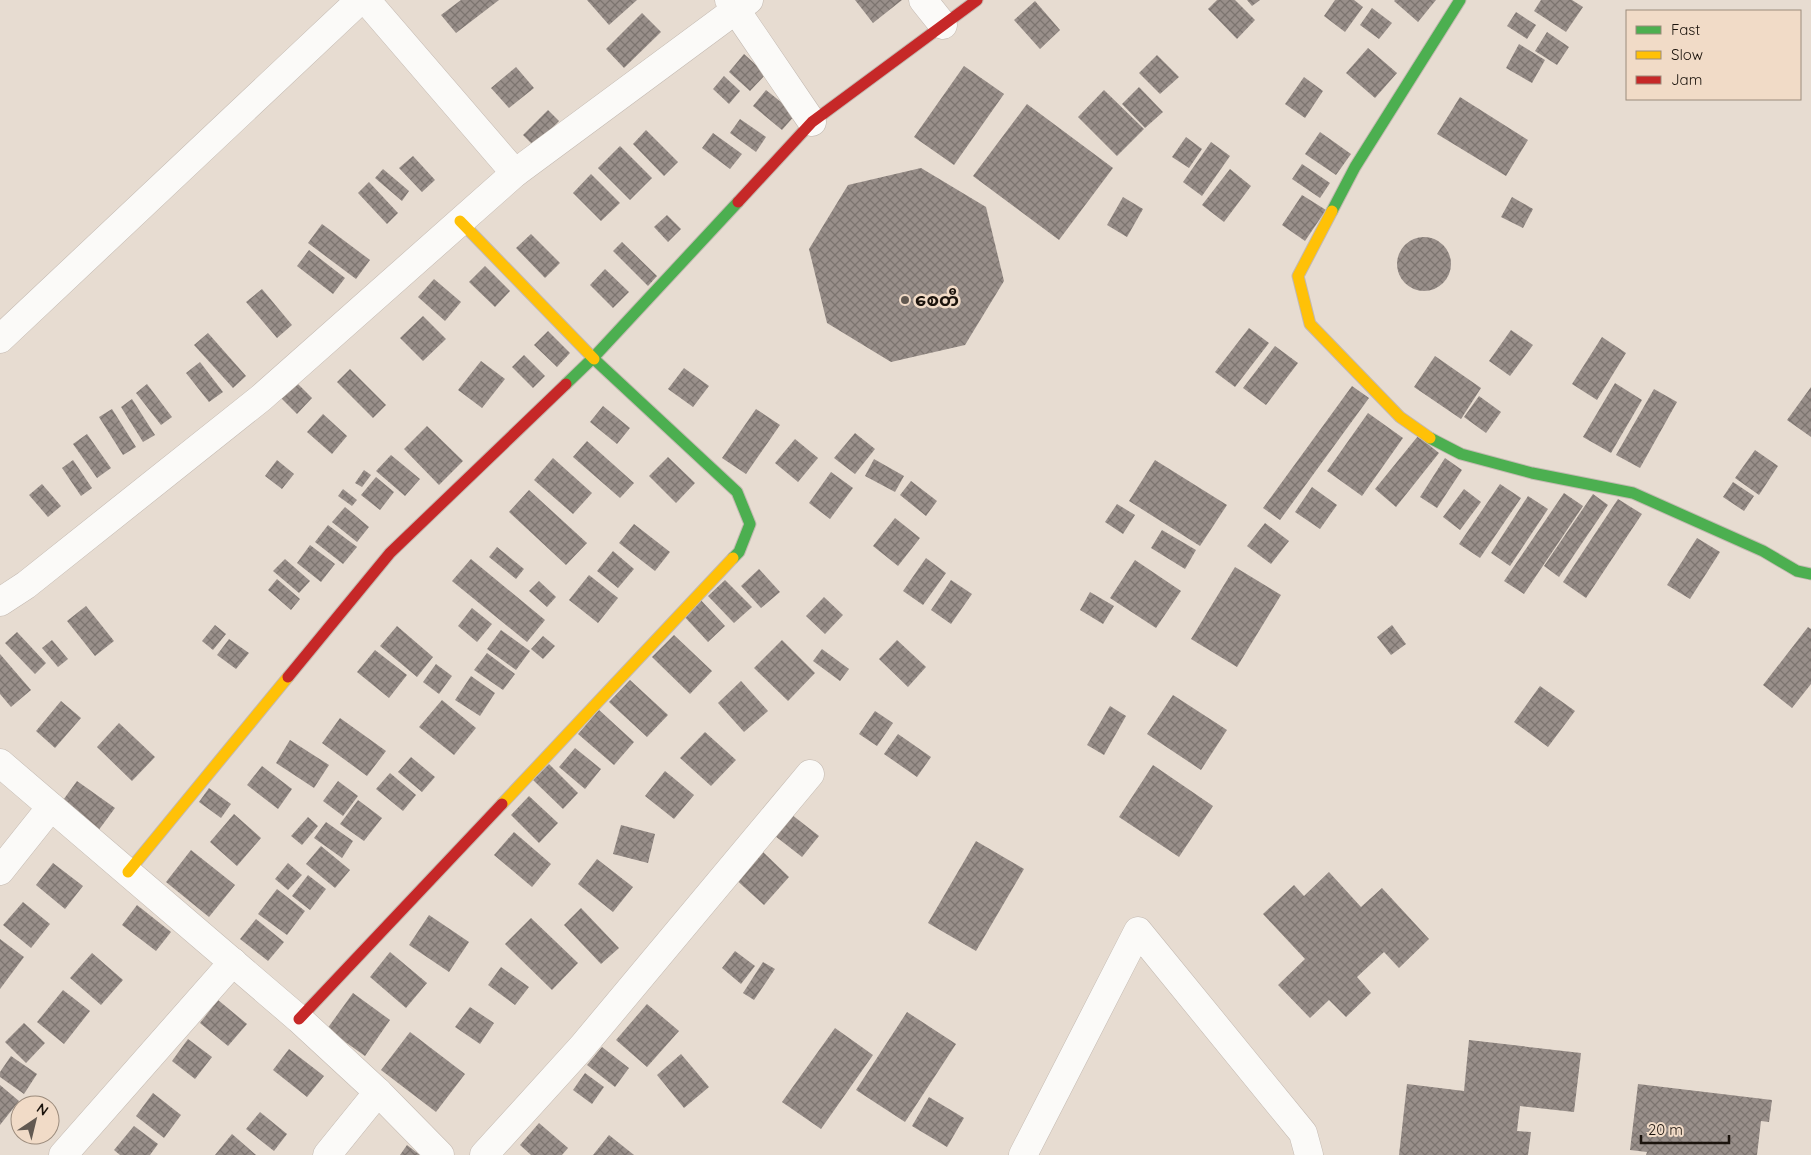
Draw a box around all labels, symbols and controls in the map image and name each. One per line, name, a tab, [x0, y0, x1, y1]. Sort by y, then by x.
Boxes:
legend	[1626, 10, 1801, 100]
text: Fast	[1671, 20, 1700, 39]
text: Slow	[1671, 45, 1703, 64]
text: Jam	[1671, 70, 1702, 89]
place label: စေတီ	[915, 288, 959, 311]
marker: စေတီ	[899, 294, 911, 306]
north arrow	[10, 1095, 60, 1145]
text: N	[33, 1099, 52, 1120]
scale bar	[1641, 1112, 1728, 1144]
text: 20 m	[1648, 1120, 1683, 1139]

